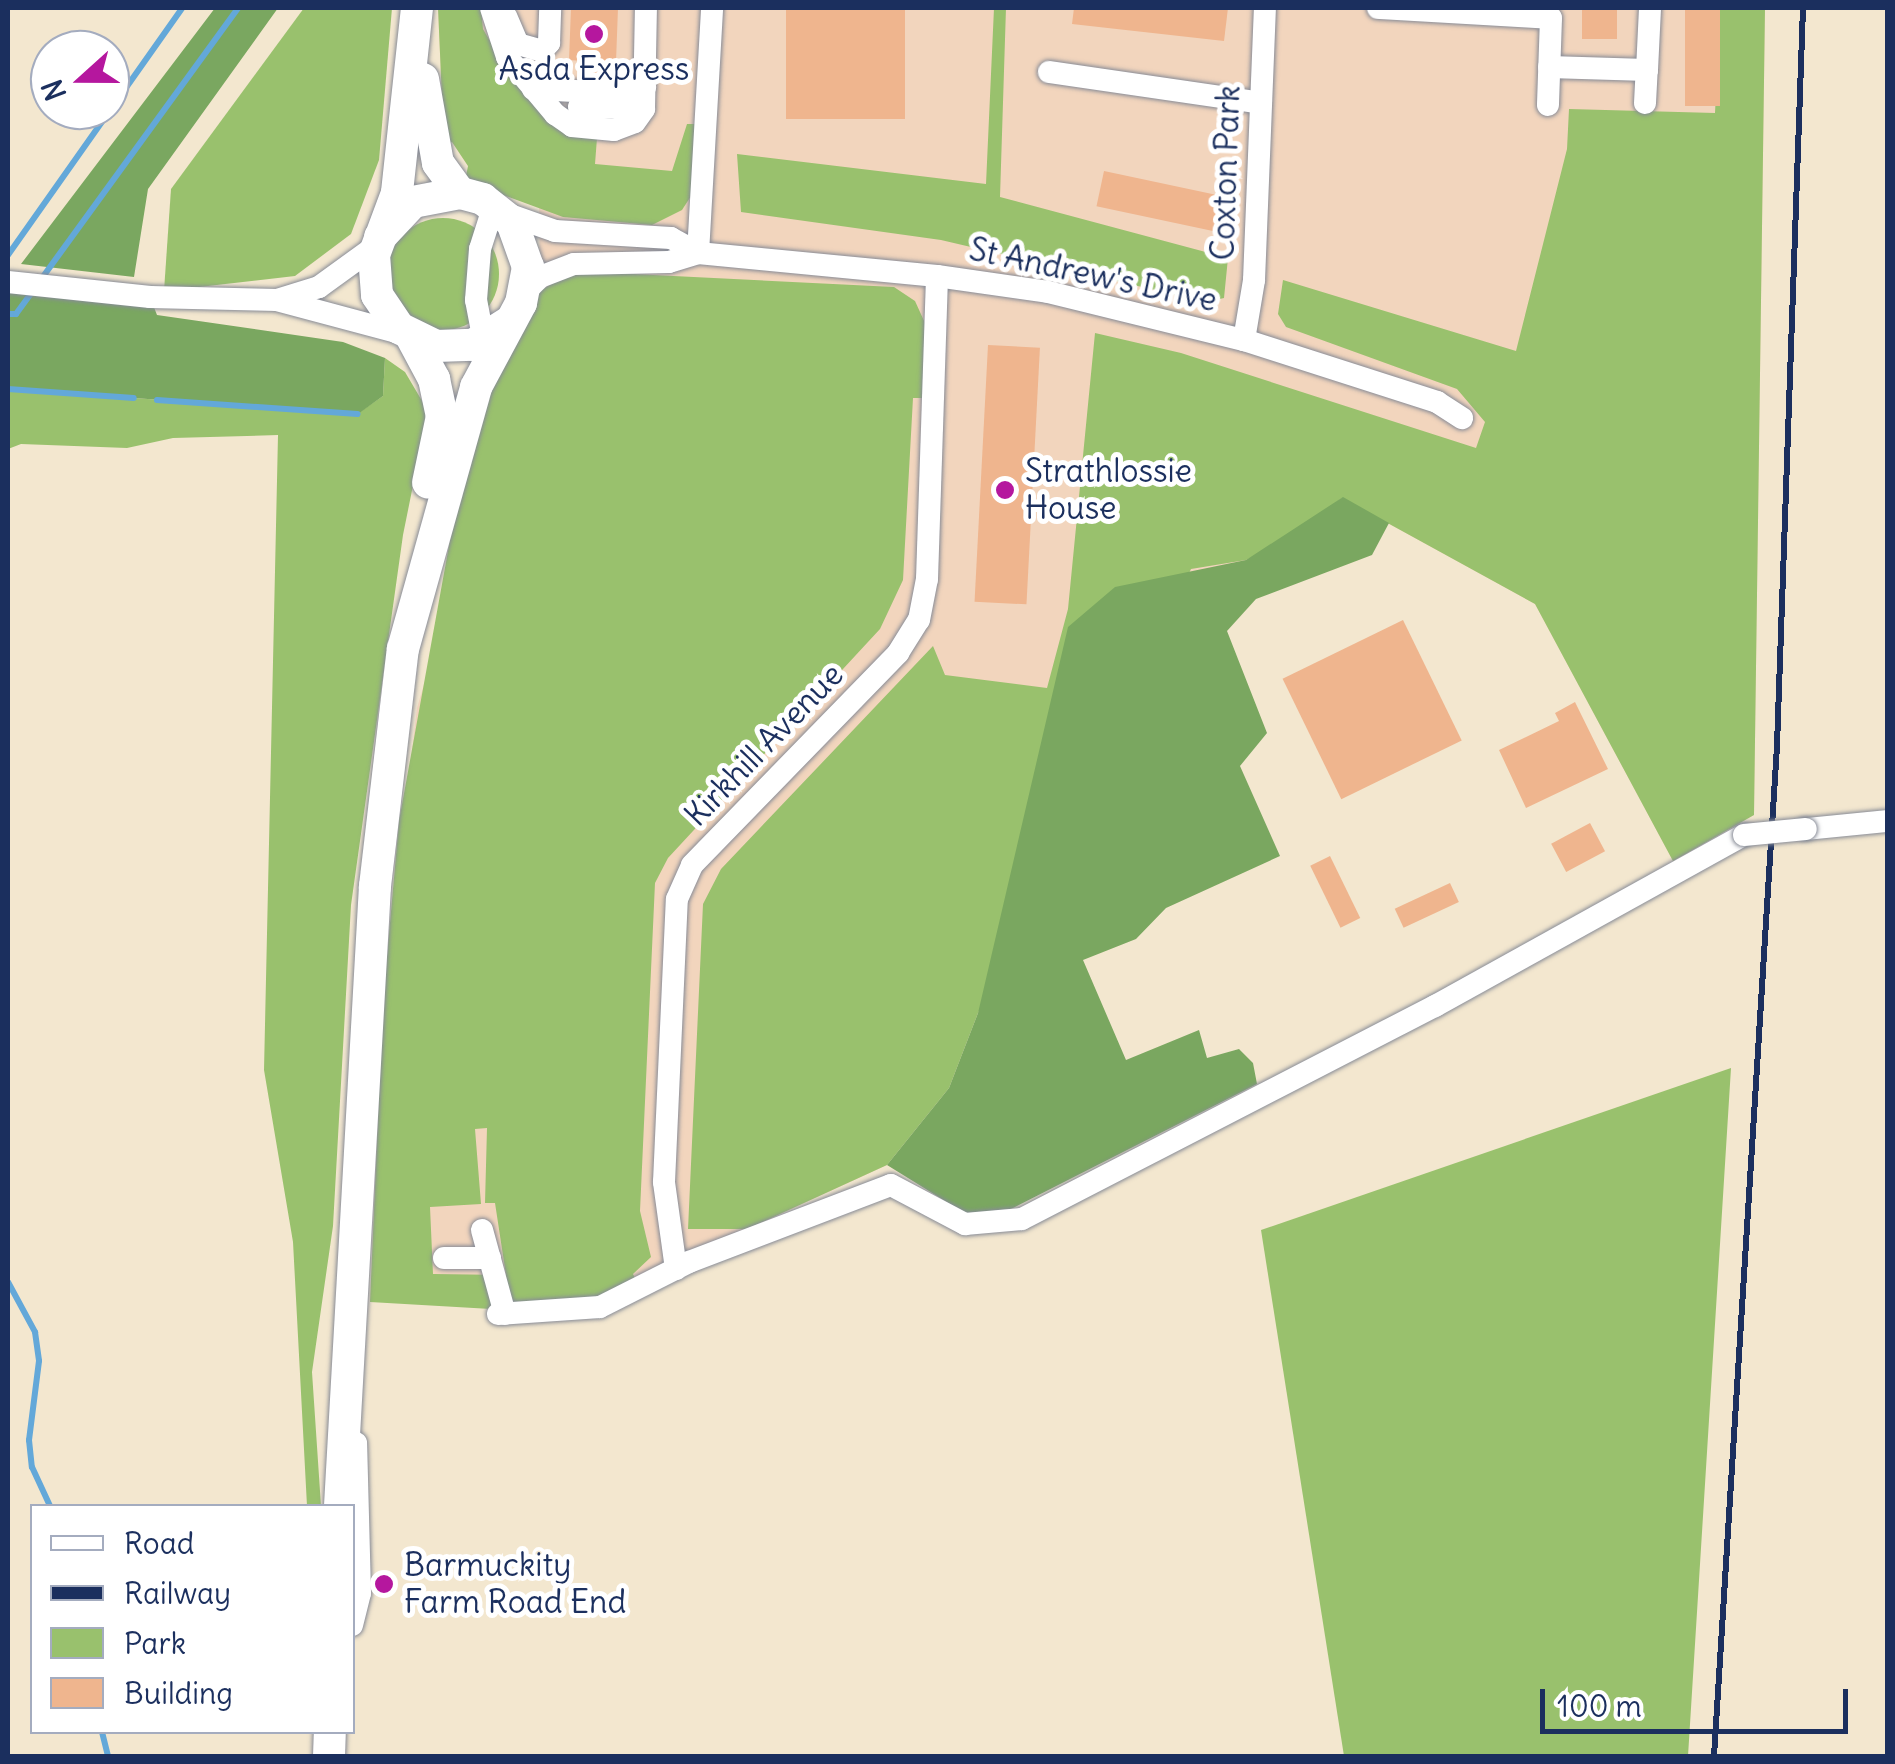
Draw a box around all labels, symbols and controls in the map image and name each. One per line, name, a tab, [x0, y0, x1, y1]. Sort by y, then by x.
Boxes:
marker: Asda Express	[583, 23, 605, 45]
north arrow	[30, 30, 130, 130]
place label: Asda Express	[499, 50, 689, 88]
text: N	[34, 75, 74, 106]
street label: Coxton Park	[1204, 85, 1248, 261]
street label: St Andrew's Drive	[966, 230, 1220, 320]
place label: Strathlossie House	[1025, 453, 1192, 528]
marker: Strathlossie House	[994, 479, 1016, 501]
street label: Kirkhill Avenue	[677, 656, 851, 834]
legend	[30, 1504, 355, 1734]
text: Road	[124, 1524, 194, 1562]
place label: Barmuckity Farm Road End	[404, 1547, 626, 1622]
marker: Barmuckity Farm Road End	[373, 1573, 395, 1595]
text: Railway	[124, 1574, 231, 1612]
text: Park	[124, 1624, 186, 1662]
scale bar	[1545, 1669, 1852, 1731]
text: Building	[124, 1674, 233, 1712]
text: 100 m	[1557, 1687, 1642, 1725]

